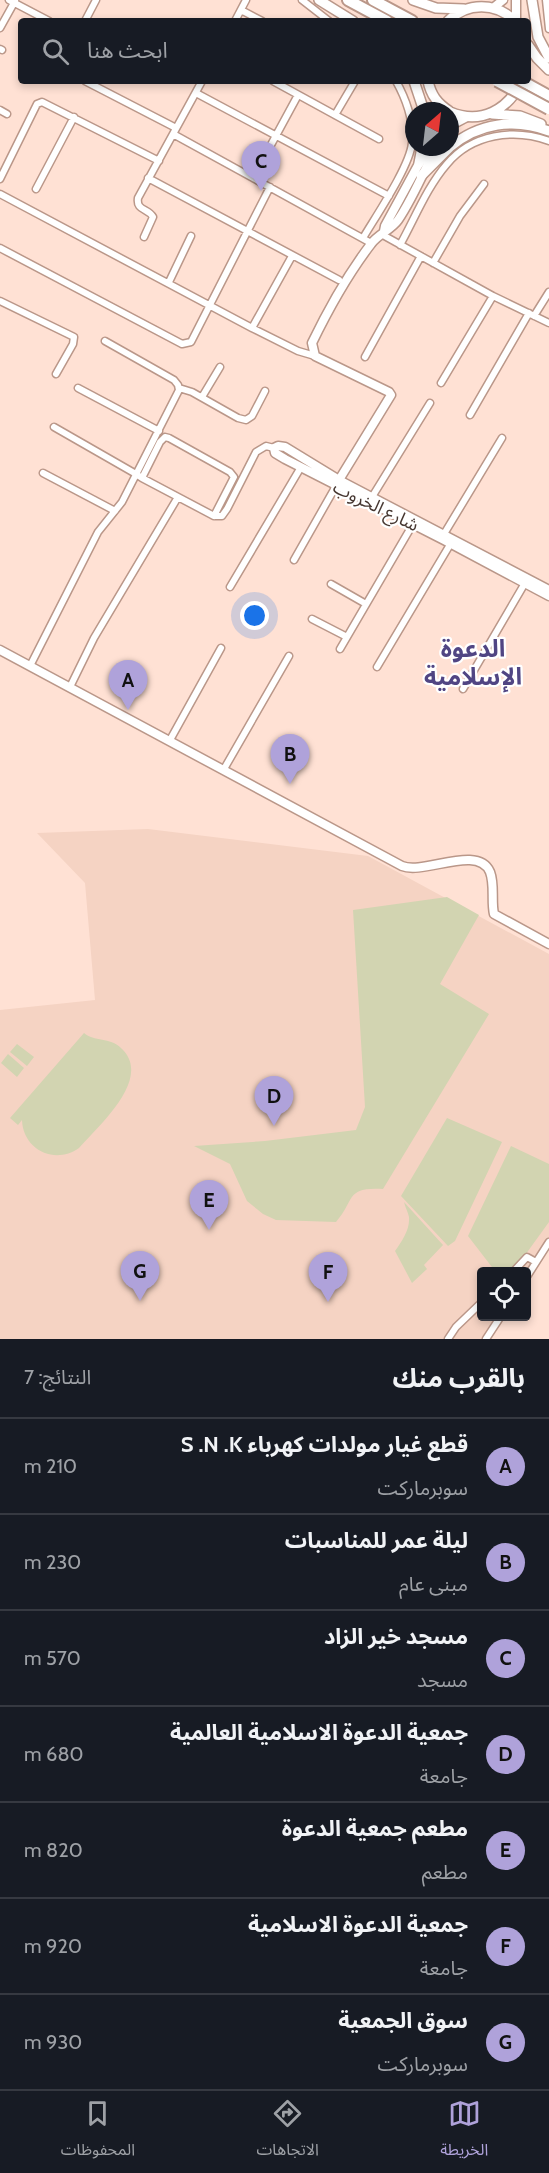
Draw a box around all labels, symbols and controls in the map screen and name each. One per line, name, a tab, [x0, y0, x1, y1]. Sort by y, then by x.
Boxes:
search box	[18, 18, 531, 84]
icon: search	[39, 35, 72, 68]
text: ابحث هنا	[87, 37, 168, 64]
north arrow	[405, 102, 459, 156]
pin: C	[242, 142, 280, 191]
street label: شارع الخروب	[328, 476, 422, 539]
your location	[240, 601, 269, 630]
district label: الدعوة الإسلامية	[424, 634, 522, 693]
pin: A	[108, 660, 148, 710]
pin: B	[270, 734, 310, 784]
pin: D	[254, 1076, 294, 1126]
pin: E	[190, 1180, 228, 1230]
pin: G	[120, 1252, 160, 1301]
pin: F	[308, 1252, 348, 1302]
map controls	[477, 1267, 531, 1321]
button: locate	[477, 1267, 531, 1321]
text: بالقرب منك	[392, 1362, 525, 1394]
text: النتائج: 7	[24, 1365, 91, 1389]
text: قطع غيار مولدات كهرباء S .N .K	[181, 1431, 468, 1458]
text: 210 m	[24, 1454, 77, 1478]
text: A	[499, 1454, 512, 1478]
text: سوبرماركت	[377, 1476, 468, 1500]
text: ليلة عمر للمناسبات	[285, 1527, 468, 1554]
text: 230 m	[24, 1550, 81, 1574]
text: B	[499, 1550, 512, 1574]
text: مبنى عام	[399, 1572, 468, 1596]
text: مسجد خير الزاد	[324, 1623, 468, 1650]
text: 570 m	[24, 1646, 81, 1670]
text: C	[499, 1646, 512, 1670]
text: مسجد	[417, 1668, 468, 1692]
text: جمعية الدعوة الاسلامية العالمية	[170, 1719, 468, 1746]
text: 680 m	[24, 1742, 84, 1766]
text: D	[498, 1742, 513, 1766]
text: جامعة	[420, 1764, 468, 1788]
text: مطعم جمعية الدعوة	[282, 1815, 468, 1842]
text: 820 m	[24, 1838, 83, 1862]
text: E	[500, 1838, 511, 1862]
text: مطعم	[422, 1860, 468, 1884]
text: جمعية الدعوة الاسلامية	[248, 1911, 468, 1938]
text: 920 m	[24, 1934, 82, 1958]
text: F	[500, 1934, 511, 1958]
text: جامعة	[420, 1956, 468, 1980]
text: سوق الجمعية	[338, 2007, 468, 2034]
text: 930 m	[24, 2030, 82, 2054]
text: G	[499, 2030, 512, 2054]
text: سوبرماركت	[377, 2052, 468, 2076]
tab: المحفوظات	[61, 2097, 135, 2167]
tab: الاتجاهات	[256, 2097, 319, 2167]
tab: الخريطة	[440, 2097, 488, 2167]

